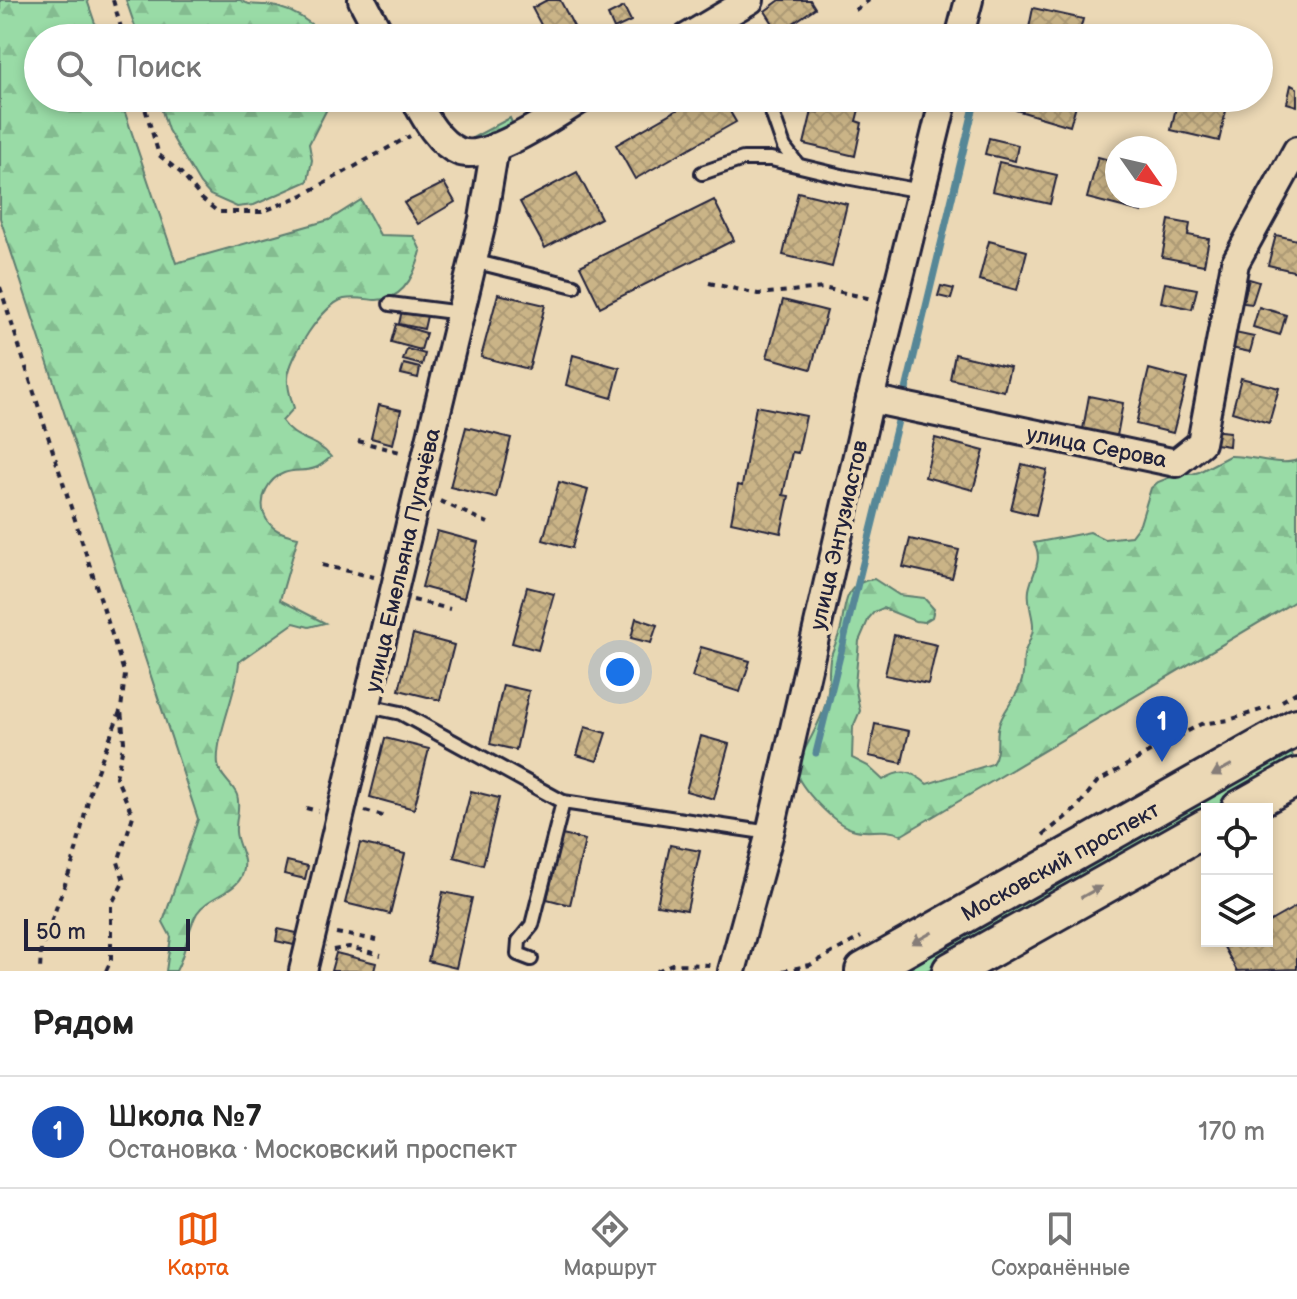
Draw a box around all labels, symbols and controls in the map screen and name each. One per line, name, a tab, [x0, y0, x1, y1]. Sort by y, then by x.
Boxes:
search box	[24, 24, 1273, 112]
icon: search	[52, 46, 96, 90]
text: Поиск	[116, 50, 202, 86]
north arrow	[1105, 136, 1177, 208]
street label: улица Серова	[1024, 421, 1169, 474]
street label: улица Емельяна Пугачёва	[360, 425, 447, 695]
street label: улица Энтузиастов	[804, 437, 875, 633]
your location	[600, 652, 640, 692]
pin: 1	[1136, 696, 1188, 762]
one-way arrow	[1211, 763, 1233, 777]
street label: Московский проспект	[957, 796, 1165, 928]
map controls	[1201, 803, 1273, 947]
button: locate	[1201, 803, 1273, 875]
button: layers	[1201, 875, 1273, 947]
one-way arrow	[1079, 886, 1102, 899]
scale bar	[24, 915, 190, 951]
text: 50 m	[36, 919, 86, 946]
one-way arrow	[911, 931, 933, 945]
text: Рядом	[32, 1003, 134, 1044]
text: Школа №7	[108, 1099, 262, 1135]
text: 1	[53, 1117, 63, 1148]
text: 170 m	[1198, 1117, 1265, 1148]
text: Остановка · Московский проспект	[108, 1135, 517, 1166]
tab: Карта	[167, 1207, 229, 1282]
tab: Маршрут	[563, 1207, 657, 1282]
tab: Сохранённые	[991, 1207, 1130, 1282]

